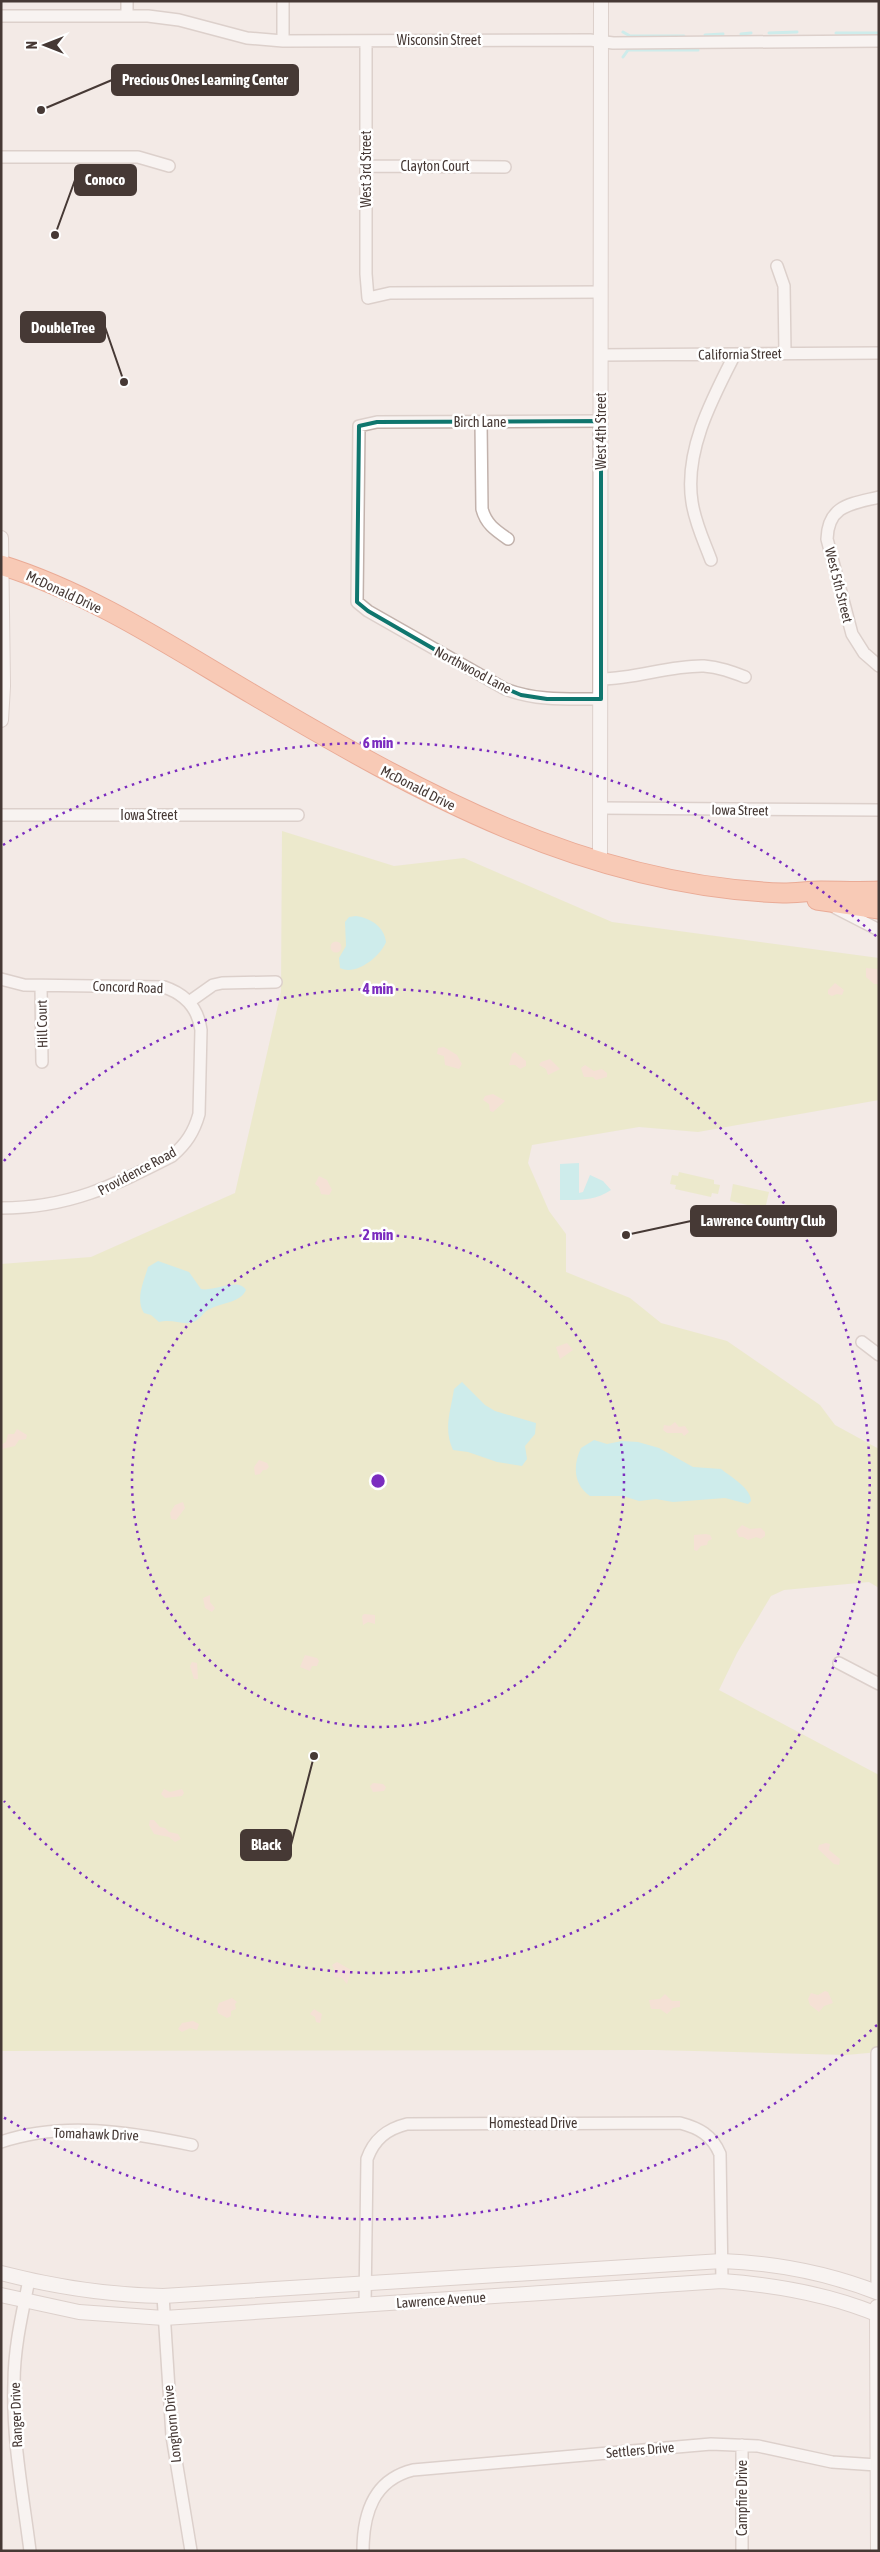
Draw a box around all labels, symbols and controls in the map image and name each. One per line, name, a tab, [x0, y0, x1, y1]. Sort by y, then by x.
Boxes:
north arrow	[20, 20, 70, 70]
street label: Wisconsin Street	[397, 32, 481, 48]
text: N	[24, 41, 40, 49]
callout: Precious Ones Learning Center	[112, 65, 298, 95]
text: Precious Ones Learning Center	[122, 71, 289, 88]
street label: West 3rd Street	[358, 131, 374, 207]
street label: Clayton Court	[400, 158, 470, 174]
callout: Conoco	[75, 165, 136, 195]
text: Conoco	[85, 171, 125, 188]
callout: DoubleTree	[21, 312, 105, 342]
text: DoubleTree	[31, 319, 95, 336]
street label: California Street	[698, 345, 782, 363]
street label: West 4th Street	[593, 392, 609, 470]
street label: Birch Lane	[454, 414, 506, 430]
street label: West 5th Street	[822, 546, 856, 624]
street label: McDonald Drive	[24, 568, 104, 616]
street label: Northwood Lane	[432, 643, 514, 697]
text: 6 min	[363, 734, 393, 751]
street label: McDonald Drive	[378, 762, 458, 814]
street label: Iowa Street	[711, 802, 769, 818]
street label: Iowa Street	[120, 807, 178, 823]
street label: Concord Road	[92, 978, 164, 996]
text: 4 min	[362, 980, 393, 997]
street label: Hill Court	[34, 1000, 50, 1048]
street label: Providence Road	[95, 1144, 179, 1198]
callout: Lawrence Country Club	[691, 1206, 836, 1236]
text: Lawrence Country Club	[700, 1212, 826, 1229]
text: 2 min	[363, 1226, 393, 1243]
centre of rings	[369, 1472, 387, 1490]
callout: Black	[241, 1830, 291, 1860]
text: Black	[251, 1836, 282, 1853]
street label: Homestead Drive	[489, 2115, 577, 2131]
street label: Tomahawk Drive	[53, 2125, 139, 2143]
street label: Lawrence Avenue	[396, 2289, 486, 2311]
street label: Ranger Drive	[7, 2382, 25, 2448]
street label: Longhorn Drive	[160, 2384, 184, 2464]
street label: Settlers Drive	[605, 2439, 675, 2461]
street label: Campfire Drive	[734, 2460, 750, 2536]

